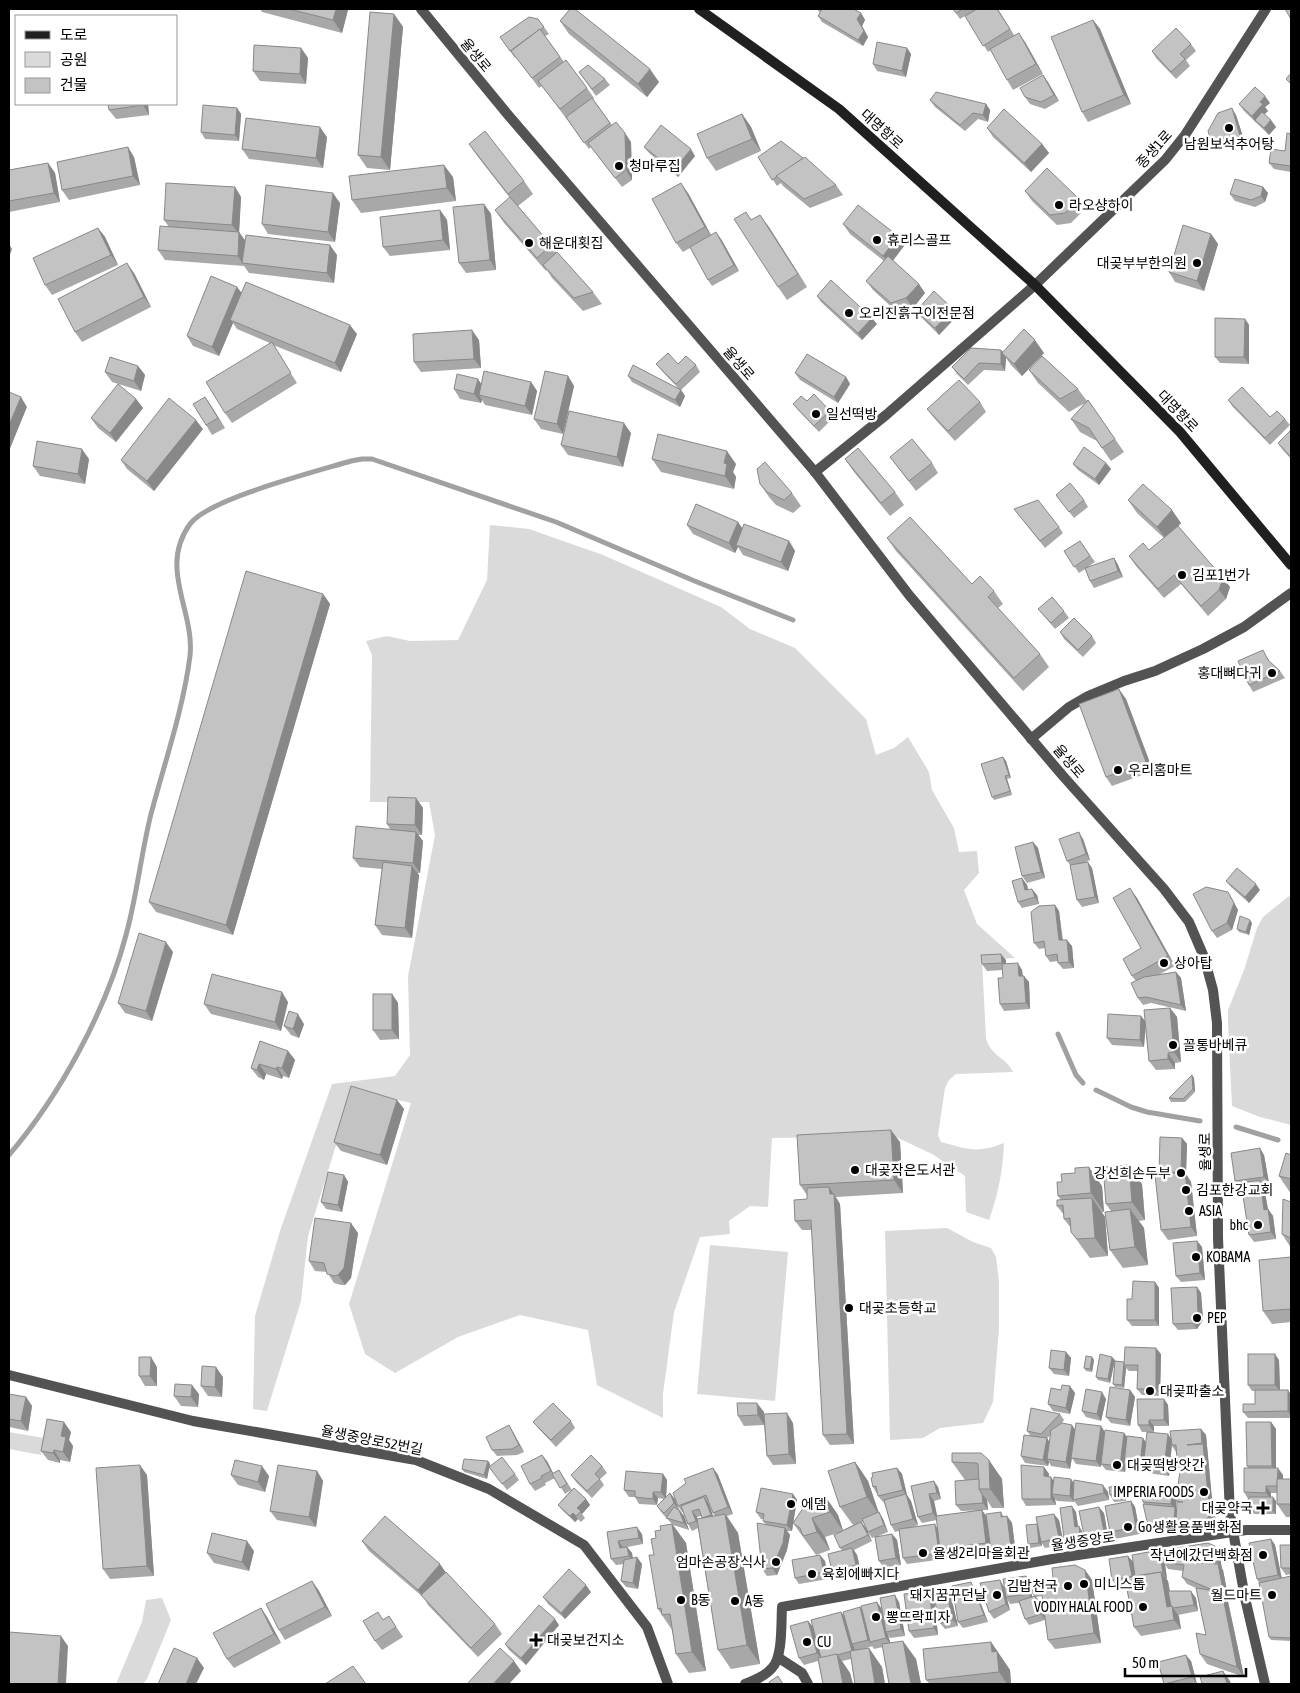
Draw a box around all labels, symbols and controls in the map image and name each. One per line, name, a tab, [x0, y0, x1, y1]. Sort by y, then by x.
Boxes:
legend	[15, 15, 178, 105]
text: 도로	[60, 26, 88, 43]
street label: 율생로	[457, 35, 495, 75]
text: 공원	[60, 51, 88, 68]
text: 건물	[60, 76, 88, 93]
street label: 대명항로	[857, 106, 907, 152]
marker: 남원보석추어탕	[1223, 122, 1235, 134]
street label: 종생1로	[1133, 127, 1175, 171]
place label: 남원보석추어탕	[1184, 136, 1274, 152]
place label: 청마루집	[629, 158, 681, 174]
marker: 청마루집	[613, 160, 625, 172]
place label: 라오샹하이	[1069, 197, 1133, 213]
marker: 라오샹하이	[1053, 199, 1065, 211]
place label: 휴리스골프	[887, 232, 952, 248]
marker: 휴리스골프	[871, 234, 883, 246]
place label: 해운대횟집	[539, 235, 603, 251]
marker: 해운대횟집	[523, 237, 535, 249]
place label: 대곶부부한의원	[1097, 255, 1187, 271]
marker: 대곶부부한의원	[1191, 257, 1203, 269]
place label: 오리진흙구이전문점	[859, 305, 975, 321]
marker: 오리진흙구이전문점	[843, 307, 855, 319]
street label: 율생로	[720, 343, 758, 383]
street label: 대명항로	[1154, 387, 1202, 435]
place label: 일선떡방	[826, 406, 878, 422]
marker: 일선떡방	[810, 408, 822, 420]
place label: 김포1번가	[1192, 567, 1250, 583]
marker: 김포1번가	[1176, 569, 1188, 581]
place label: 홍대뼈다귀	[1198, 665, 1262, 681]
marker: 홍대뼈다귀	[1266, 667, 1278, 679]
street label: 율생로	[1050, 741, 1088, 781]
place label: 우리홈마트	[1128, 762, 1193, 778]
marker: 우리홈마트	[1112, 764, 1124, 776]
place label: 상아탑	[1174, 955, 1213, 971]
marker: 상아탑	[1158, 957, 1170, 969]
place label: 꼴통바베큐	[1183, 1037, 1248, 1053]
marker: 꼴통바베큐	[1167, 1039, 1179, 1051]
street label: 율생로	[1197, 1133, 1213, 1171]
place label: 대곶작은도서관	[865, 1162, 955, 1178]
marker: 대곶작은도서관	[849, 1164, 861, 1176]
place label: 강선희손두부	[1094, 1165, 1171, 1181]
marker: 강선희손두부	[1175, 1167, 1187, 1179]
place label: 김포한강교회	[1196, 1182, 1273, 1198]
marker: 김포한강교회	[1180, 1184, 1192, 1196]
place label: ASIA	[1199, 1203, 1222, 1219]
marker: ASIA	[1183, 1205, 1195, 1217]
place label: bhc	[1229, 1217, 1249, 1233]
marker: bhc	[1252, 1219, 1264, 1231]
place label: KOBAMA	[1206, 1249, 1250, 1265]
marker: KOBAMA	[1190, 1251, 1202, 1263]
place label: 대곶초등학교	[859, 1300, 936, 1316]
marker: 대곶초등학교	[843, 1302, 855, 1314]
place label: PEP	[1207, 1310, 1227, 1326]
marker: PEP	[1191, 1312, 1203, 1324]
place label: 대곶파출소	[1160, 1383, 1225, 1399]
marker: 대곶파출소	[1144, 1385, 1156, 1397]
street label: 율생중앙로52번길	[320, 1422, 424, 1458]
place label: 대곶떡방앗간	[1127, 1457, 1204, 1473]
marker: 대곶떡방앗간	[1111, 1459, 1123, 1471]
place label: IMPERIA FOODS	[1113, 1484, 1194, 1500]
marker: IMPERIA FOODS	[1198, 1486, 1210, 1498]
place label: 에뎀	[801, 1496, 827, 1512]
marker: 에뎀	[785, 1498, 797, 1510]
place label: 대곶약국	[1201, 1500, 1253, 1516]
marker: 대곶약국	[1257, 1502, 1269, 1514]
place label: Go생활용품백화점	[1138, 1519, 1242, 1535]
marker: Go생활용품백화점	[1122, 1521, 1134, 1533]
street label: 율생중앙로	[1050, 1529, 1116, 1553]
place label: 율생2리마을회관	[933, 1545, 1030, 1561]
marker: 율생2리마을회관	[917, 1547, 929, 1559]
place label: 작년에갔던백화점	[1150, 1547, 1253, 1563]
marker: 작년에갔던백화점	[1257, 1549, 1269, 1561]
place label: 엄마손공장식사	[676, 1554, 766, 1570]
marker: 엄마손공장식사	[770, 1556, 782, 1568]
place label: 육회에빠지다	[822, 1566, 899, 1582]
marker: 육회에빠지다	[806, 1568, 818, 1580]
place label: 미니스톱	[1094, 1576, 1146, 1592]
place label: 김밥천국	[1006, 1578, 1058, 1594]
marker: 미니스톱	[1078, 1578, 1090, 1590]
marker: 김밥천국	[1062, 1580, 1074, 1592]
place label: 돼지꿈꾸던날	[910, 1587, 987, 1603]
place label: 월드마트	[1210, 1587, 1262, 1603]
marker: 돼지꿈꾸던날	[991, 1589, 1003, 1601]
marker: 월드마트	[1266, 1589, 1278, 1601]
place label: B동	[691, 1592, 711, 1608]
place label: A동	[745, 1593, 765, 1609]
marker: B동	[675, 1594, 687, 1606]
marker: A동	[729, 1595, 741, 1607]
place label: VODIY HALAL FOOD	[1034, 1599, 1133, 1615]
marker: VODIY HALAL FOOD	[1137, 1601, 1149, 1613]
place label: 뽕뜨락피자	[886, 1609, 951, 1625]
marker: 뽕뜨락피자	[870, 1611, 882, 1623]
place label: 대곶보건지소	[547, 1632, 624, 1648]
marker: 대곶보건지소	[529, 1633, 543, 1647]
place label: CU	[817, 1634, 832, 1650]
marker: CU	[801, 1636, 813, 1648]
scale bar	[1125, 1646, 1246, 1678]
text: 50 m	[1132, 1654, 1159, 1671]

